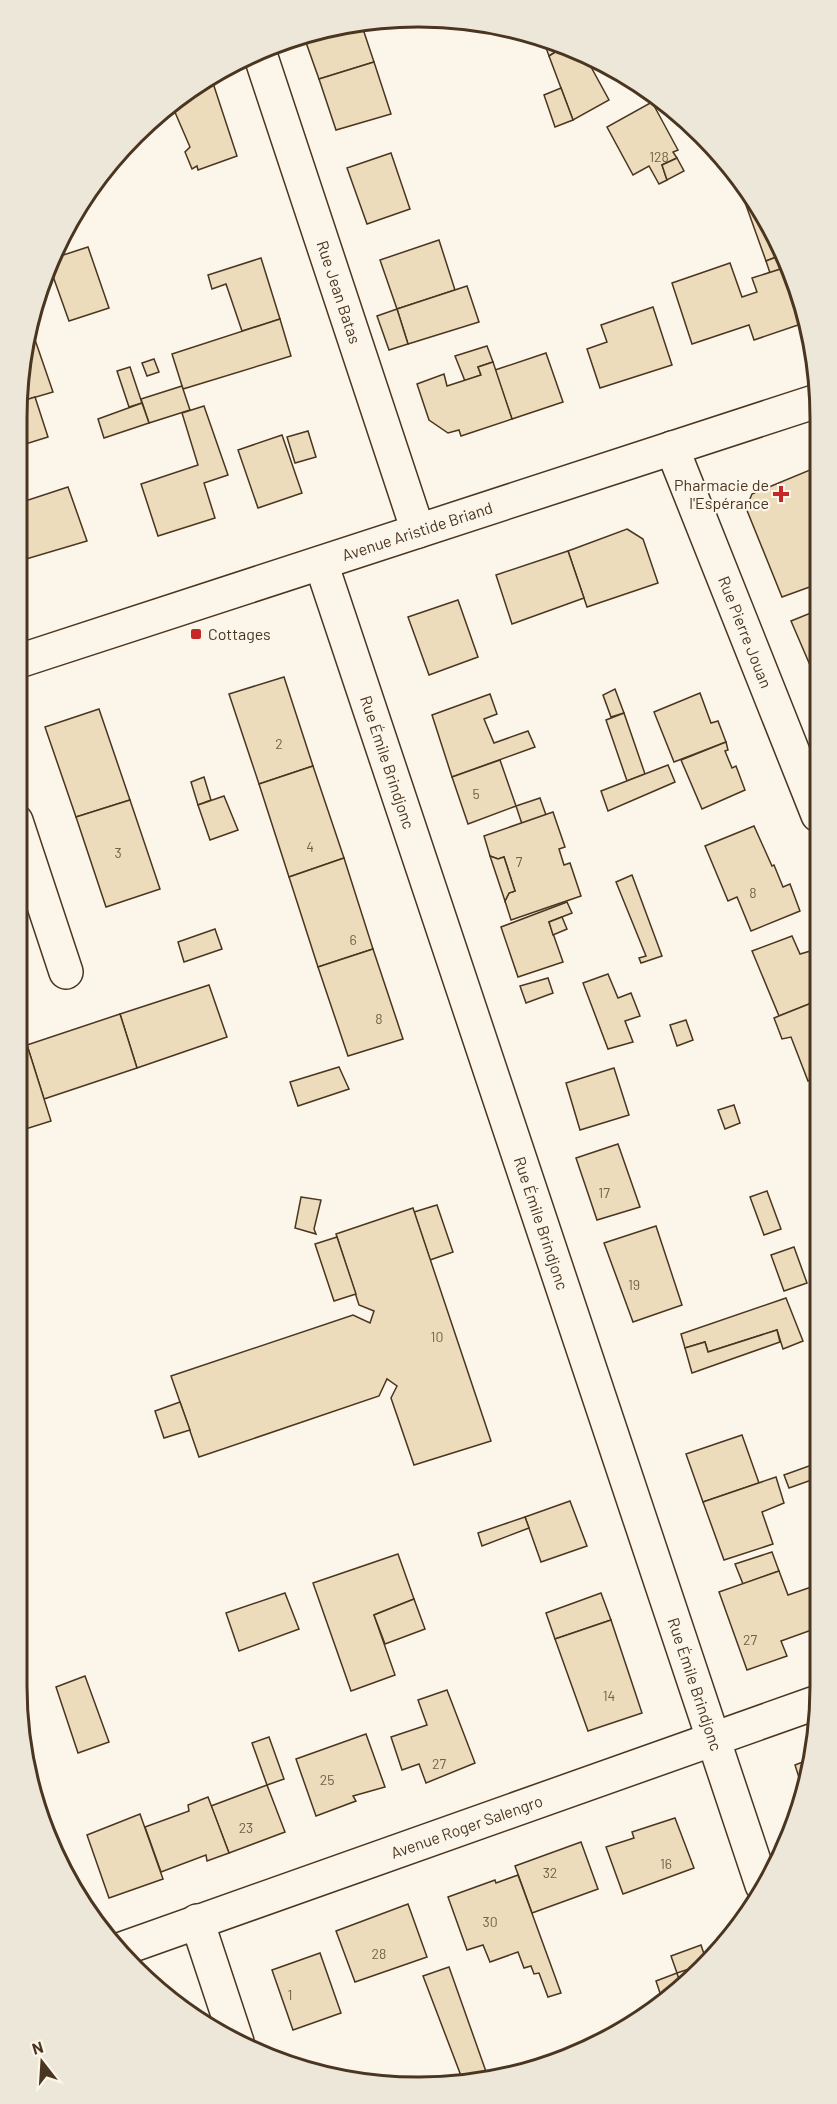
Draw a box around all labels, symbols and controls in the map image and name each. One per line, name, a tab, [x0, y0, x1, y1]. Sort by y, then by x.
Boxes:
house number: 128	[649, 148, 669, 165]
street label: Rue Jean Batas	[313, 238, 365, 346]
place label: Pharmacie de l'Espérance	[674, 475, 769, 512]
marker: Pharmacie de l'Espérance	[774, 487, 788, 501]
street label: Avenue Aristide Briand	[339, 497, 495, 564]
street label: Rue Pierre Jouan	[715, 573, 776, 691]
place label: Cottages	[208, 624, 271, 643]
marker: Cottages	[189, 627, 203, 641]
street label: Rue Émile Brindjonc	[357, 693, 419, 831]
house number: 2	[275, 735, 283, 752]
house number: 5	[472, 785, 480, 802]
house number: 4	[306, 838, 314, 855]
house number: 3	[114, 844, 122, 861]
house number: 7	[516, 853, 523, 870]
house number: 8	[749, 884, 757, 901]
house number: 6	[349, 931, 357, 948]
house number: 8	[375, 1010, 383, 1027]
street label: Rue Émile Brindjonc	[511, 1154, 573, 1292]
house number: 17	[598, 1184, 610, 1201]
house number: 19	[628, 1276, 640, 1293]
house number: 10	[431, 1328, 443, 1345]
street label: Rue Émile Brindjonc	[664, 1615, 727, 1753]
house number: 27	[743, 1631, 757, 1648]
house number: 14	[603, 1687, 615, 1704]
house number: 27	[432, 1755, 446, 1772]
house number: 25	[320, 1771, 334, 1788]
street label: Avenue Roger Salengro	[388, 1790, 545, 1862]
house number: 23	[239, 1819, 253, 1836]
house number: 16	[660, 1855, 672, 1872]
house number: 32	[543, 1864, 557, 1881]
house number: 30	[482, 1913, 498, 1930]
house number: 28	[372, 1945, 386, 1962]
house number: 1	[288, 1986, 292, 2003]
north arrow	[12, 2032, 72, 2092]
text: N	[30, 2037, 45, 2058]

